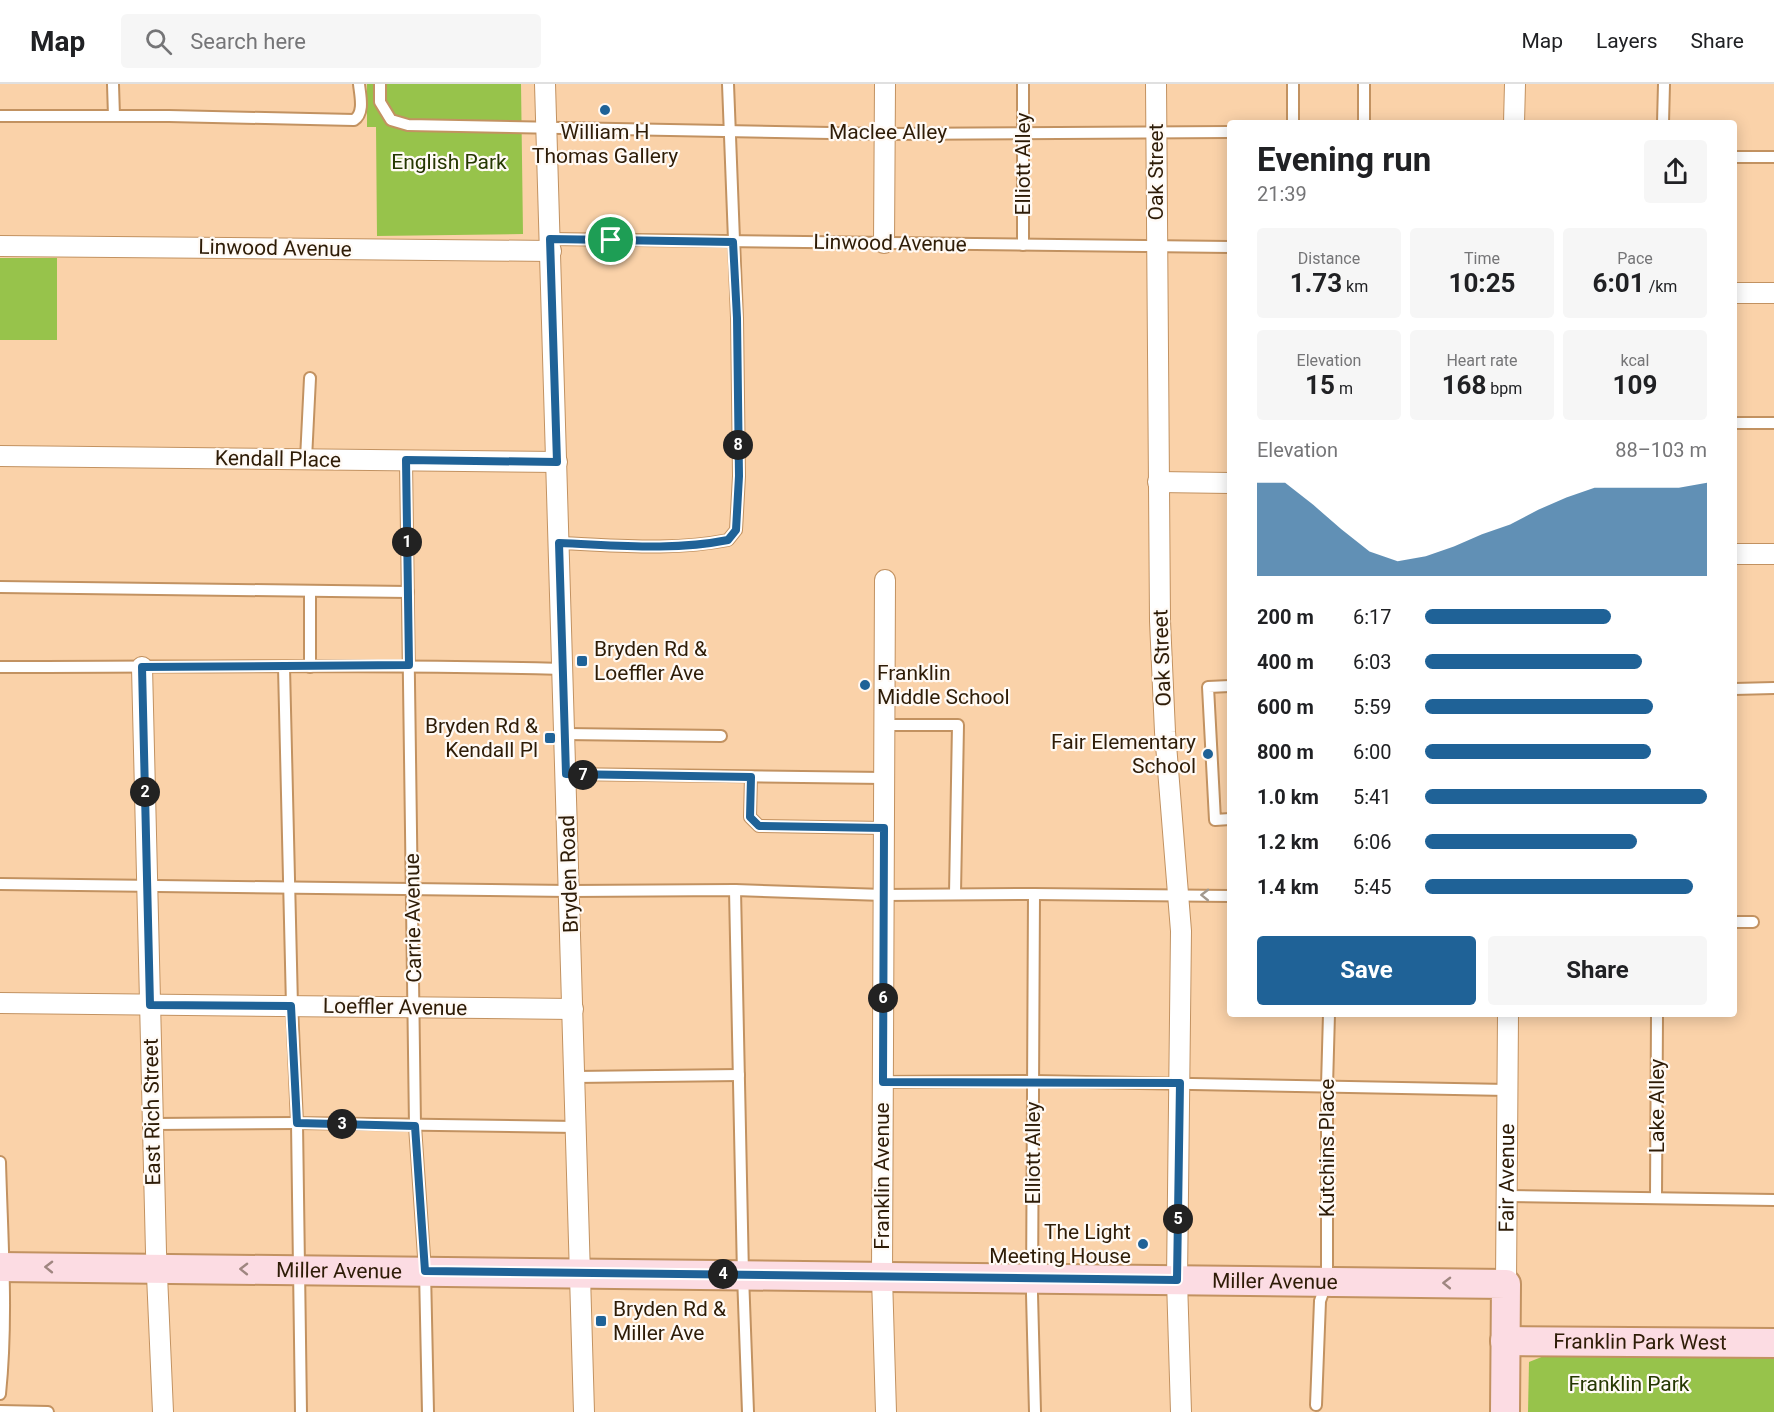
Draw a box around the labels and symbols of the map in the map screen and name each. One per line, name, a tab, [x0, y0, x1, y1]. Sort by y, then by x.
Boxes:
marker: William H Thomas Gallery	[598, 103, 612, 117]
street label: Elliott Alley	[1011, 112, 1035, 216]
place label: William H Thomas Gallery	[532, 120, 678, 168]
street label: Maclee Alley	[829, 120, 947, 144]
street label: Oak Street	[1144, 123, 1168, 221]
park label: English Park	[391, 150, 507, 174]
pin	[585, 214, 636, 265]
street label: Linwood Avenue	[813, 230, 967, 256]
street label: Linwood Avenue	[198, 235, 352, 261]
pin: 8	[723, 430, 753, 460]
street label: Kendall Place	[215, 446, 341, 472]
pin: 1	[392, 527, 422, 557]
street label: Oak Street	[1148, 609, 1176, 707]
place label: Bryden Rd & Loeffler Ave	[594, 637, 707, 685]
marker: Bryden Rd & Loeffler Ave	[575, 654, 589, 668]
place label: Franklin Middle School	[877, 661, 1010, 709]
marker: Franklin Middle School	[858, 678, 872, 692]
place label: Bryden Rd & Kendall Pl	[425, 714, 538, 762]
place label: Fair Elementary School	[1051, 730, 1196, 778]
marker: Bryden Rd & Kendall Pl	[543, 731, 557, 745]
marker: Fair Elementary School	[1201, 747, 1215, 761]
pin: 7	[568, 760, 598, 790]
pin: 2	[130, 777, 160, 807]
street label: Bryden Road	[555, 815, 583, 933]
street label: Carrie Avenue	[400, 853, 426, 983]
one-way arrow	[1200, 889, 1209, 901]
pin: 6	[868, 983, 898, 1013]
street label: Loeffler Avenue	[323, 994, 467, 1020]
street label: East Rich Street	[139, 1038, 165, 1186]
street label: Lake Alley	[1645, 1059, 1669, 1153]
street label: Kutchins Place	[1315, 1079, 1339, 1217]
street label: Elliott Alley	[1021, 1101, 1045, 1205]
street label: Franklin Avenue	[870, 1102, 894, 1250]
pin: 3	[327, 1109, 357, 1139]
street label: Fair Avenue	[1494, 1123, 1519, 1233]
pin: 5	[1163, 1204, 1193, 1234]
place label: The Light Meeting House	[989, 1220, 1131, 1268]
marker: The Light Meeting House	[1136, 1237, 1150, 1251]
street label: Miller Avenue	[276, 1258, 402, 1284]
pin: 4	[708, 1259, 738, 1289]
one-way arrow	[45, 1261, 54, 1273]
one-way arrow	[240, 1263, 249, 1275]
street label: Miller Avenue	[1212, 1269, 1338, 1294]
one-way arrow	[1443, 1277, 1452, 1289]
place label: Bryden Rd & Miller Ave	[613, 1297, 726, 1345]
marker: Bryden Rd & Miller Ave	[594, 1314, 608, 1328]
street label: Franklin Park West	[1553, 1329, 1727, 1355]
park label: Franklin Park	[1568, 1372, 1690, 1396]

